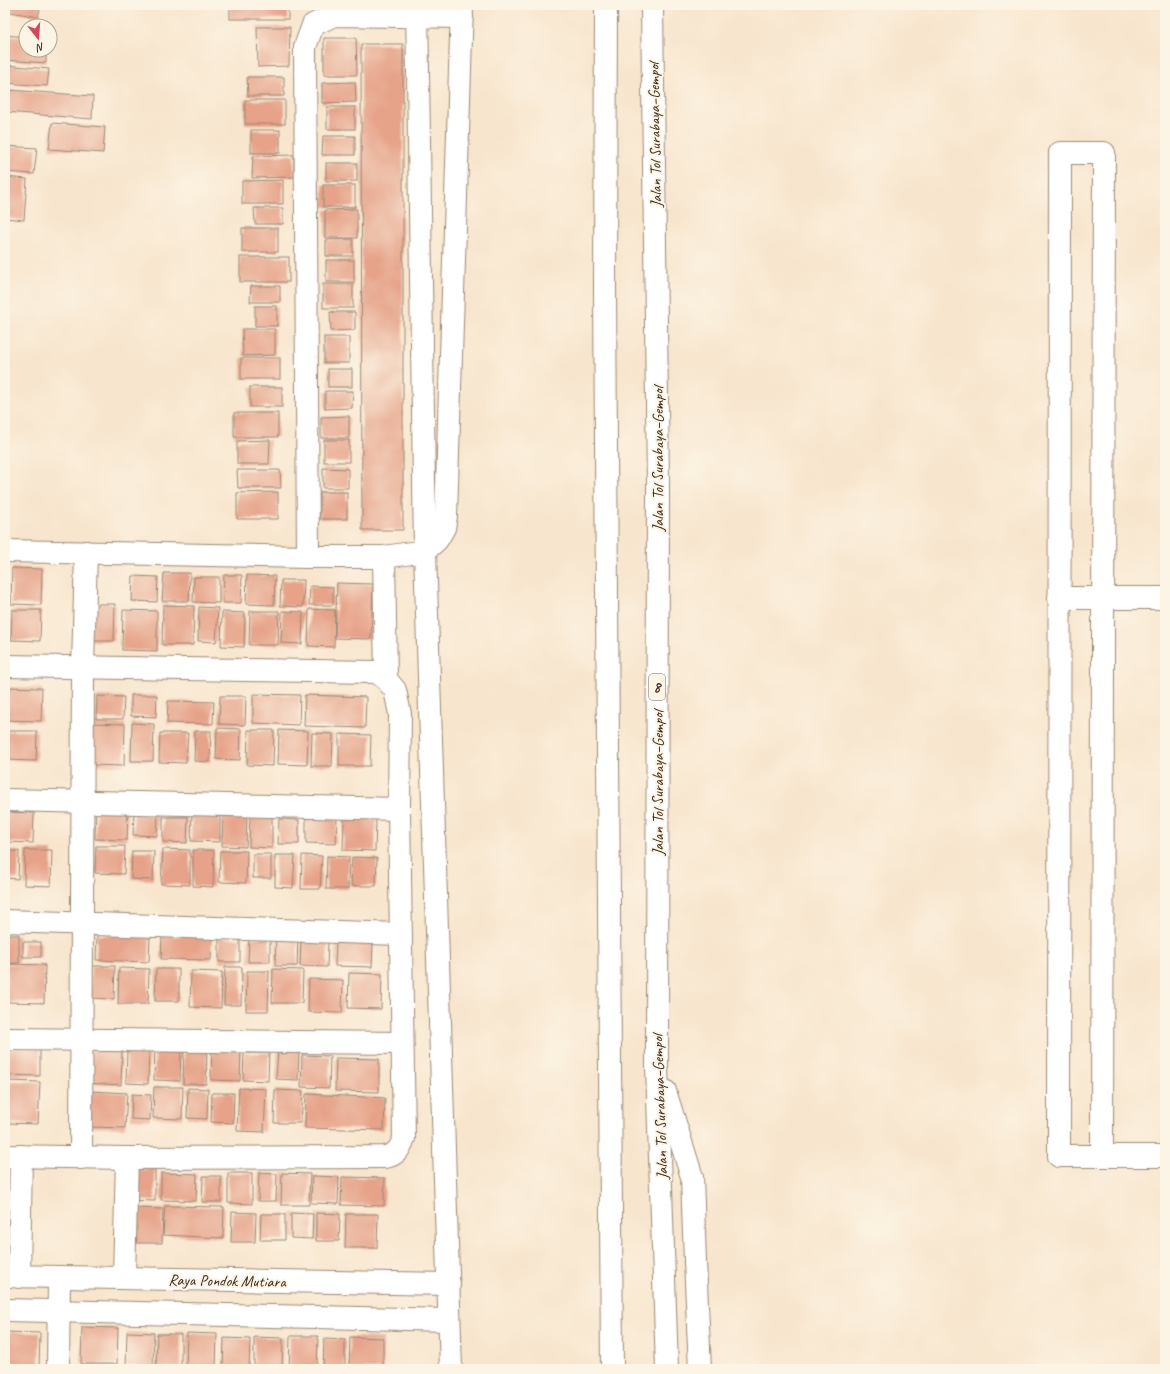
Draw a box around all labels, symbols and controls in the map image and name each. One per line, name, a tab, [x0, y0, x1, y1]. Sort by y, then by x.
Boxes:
north arrow	[18, 18, 58, 58]
text: N	[34, 40, 46, 56]
street label: Jalan Tol Surabaya–Gempol	[644, 59, 666, 209]
street label: Jalan Tol Surabaya–Gempol	[648, 383, 668, 532]
road number: 8	[649, 674, 665, 700]
street label: Jalan Tol Surabaya–Gempol	[648, 707, 668, 856]
street label: Jalan Tol Surabaya–Gempol	[647, 1031, 673, 1181]
street label: Raya Pondok Mutiara	[168, 1270, 287, 1292]

